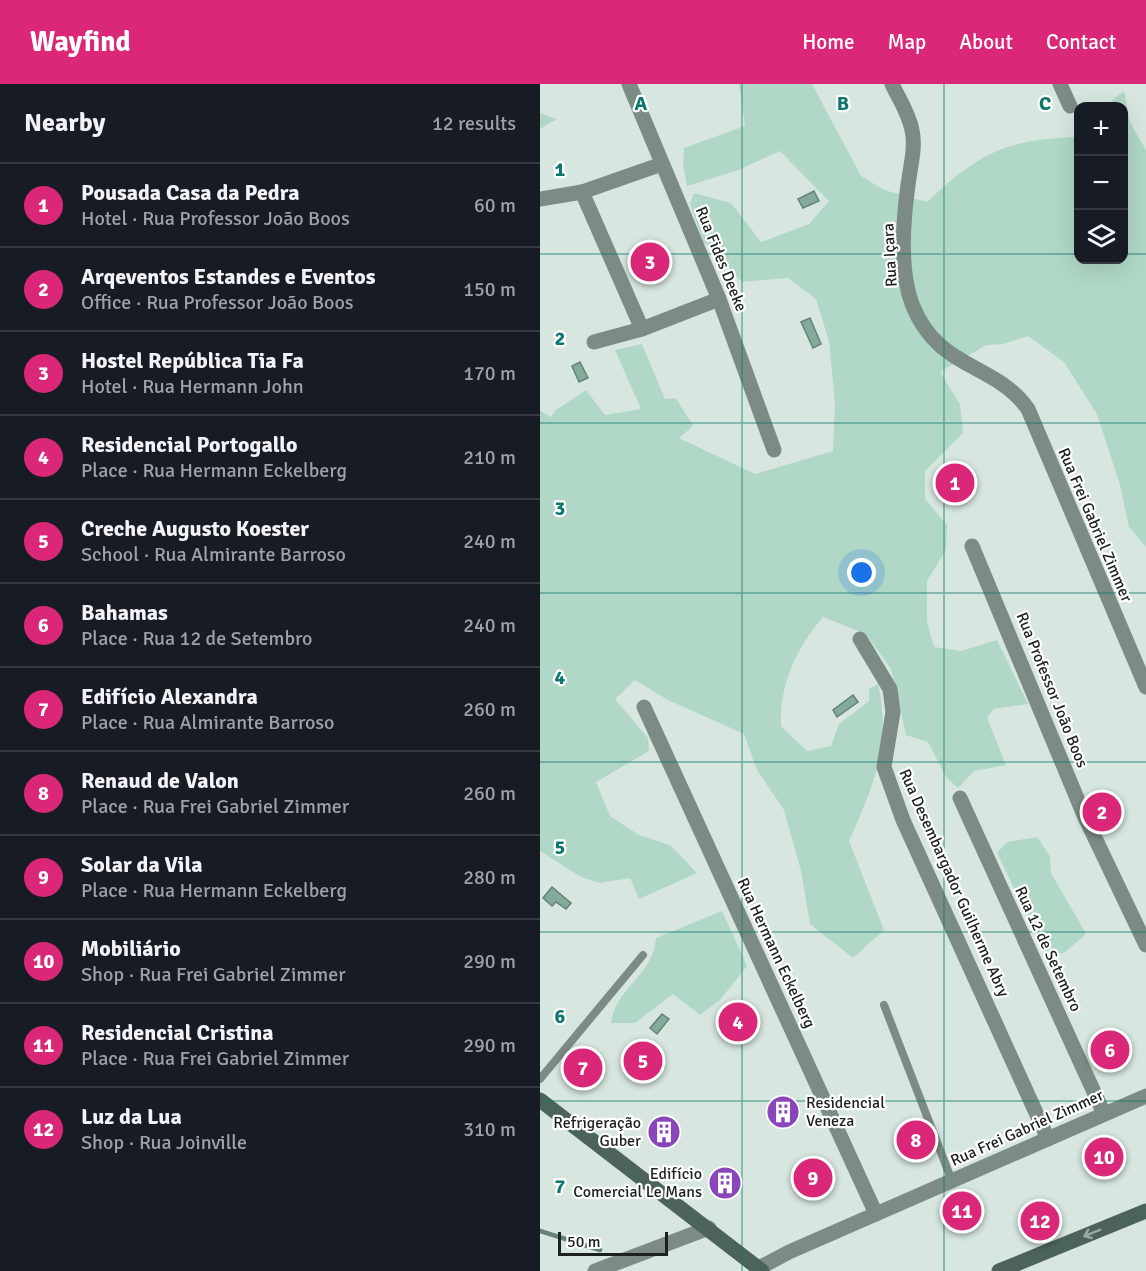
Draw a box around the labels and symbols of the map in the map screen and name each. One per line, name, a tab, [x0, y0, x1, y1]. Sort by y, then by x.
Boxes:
text: A	[635, 91, 648, 116]
text: B	[837, 91, 849, 116]
text: C	[1039, 91, 1051, 116]
text: 1	[555, 157, 566, 182]
street label: Rua Fides Deeke	[691, 204, 751, 314]
street label: Rua Içara	[878, 223, 902, 287]
pin: 3	[630, 240, 670, 285]
text: 2	[555, 326, 565, 351]
street label: Rua Frei Gabriel Zimmer	[1053, 445, 1137, 605]
pin: 1	[936, 460, 974, 506]
text: 3	[555, 496, 565, 521]
your location	[847, 558, 876, 587]
street label: Rua Professor João Boos	[1012, 609, 1092, 771]
text: 4	[555, 665, 566, 690]
street label: Rua Desembargador Guilherme Abry	[894, 766, 1014, 1001]
pin: 2	[1082, 790, 1122, 834]
text: 5	[555, 835, 565, 860]
street label: Rua Hermann Eckelberg	[732, 875, 820, 1031]
street label: Rua 12 de Setembro	[1010, 883, 1086, 1015]
pin: 4	[718, 1000, 758, 1044]
text: 6	[555, 1004, 566, 1029]
pin: 6	[1090, 1028, 1130, 1072]
pin: 5	[624, 1038, 662, 1084]
pin: 7	[564, 1046, 603, 1090]
street label: Rua Frei Gabriel Zimmer	[947, 1085, 1107, 1171]
place label: Residencial Veneza	[806, 1093, 885, 1131]
building icon: Residencial Veneza	[765, 1094, 801, 1130]
place label: Refrigeração Guber	[553, 1113, 641, 1151]
building icon: Refrigeração Guber	[646, 1114, 682, 1150]
pin: 8	[896, 1118, 935, 1162]
pin: 10	[1084, 1134, 1124, 1180]
pin: 9	[794, 1156, 832, 1200]
place label: Edifício Comercial Le Mans	[573, 1164, 702, 1202]
building icon: Edifício Comercial Le Mans	[707, 1165, 743, 1201]
text: 7	[555, 1174, 566, 1199]
pin: 11	[942, 1188, 982, 1234]
pin: 12	[1020, 1198, 1060, 1244]
one-way arrow	[1083, 1228, 1102, 1239]
scale bar	[558, 1229, 668, 1256]

